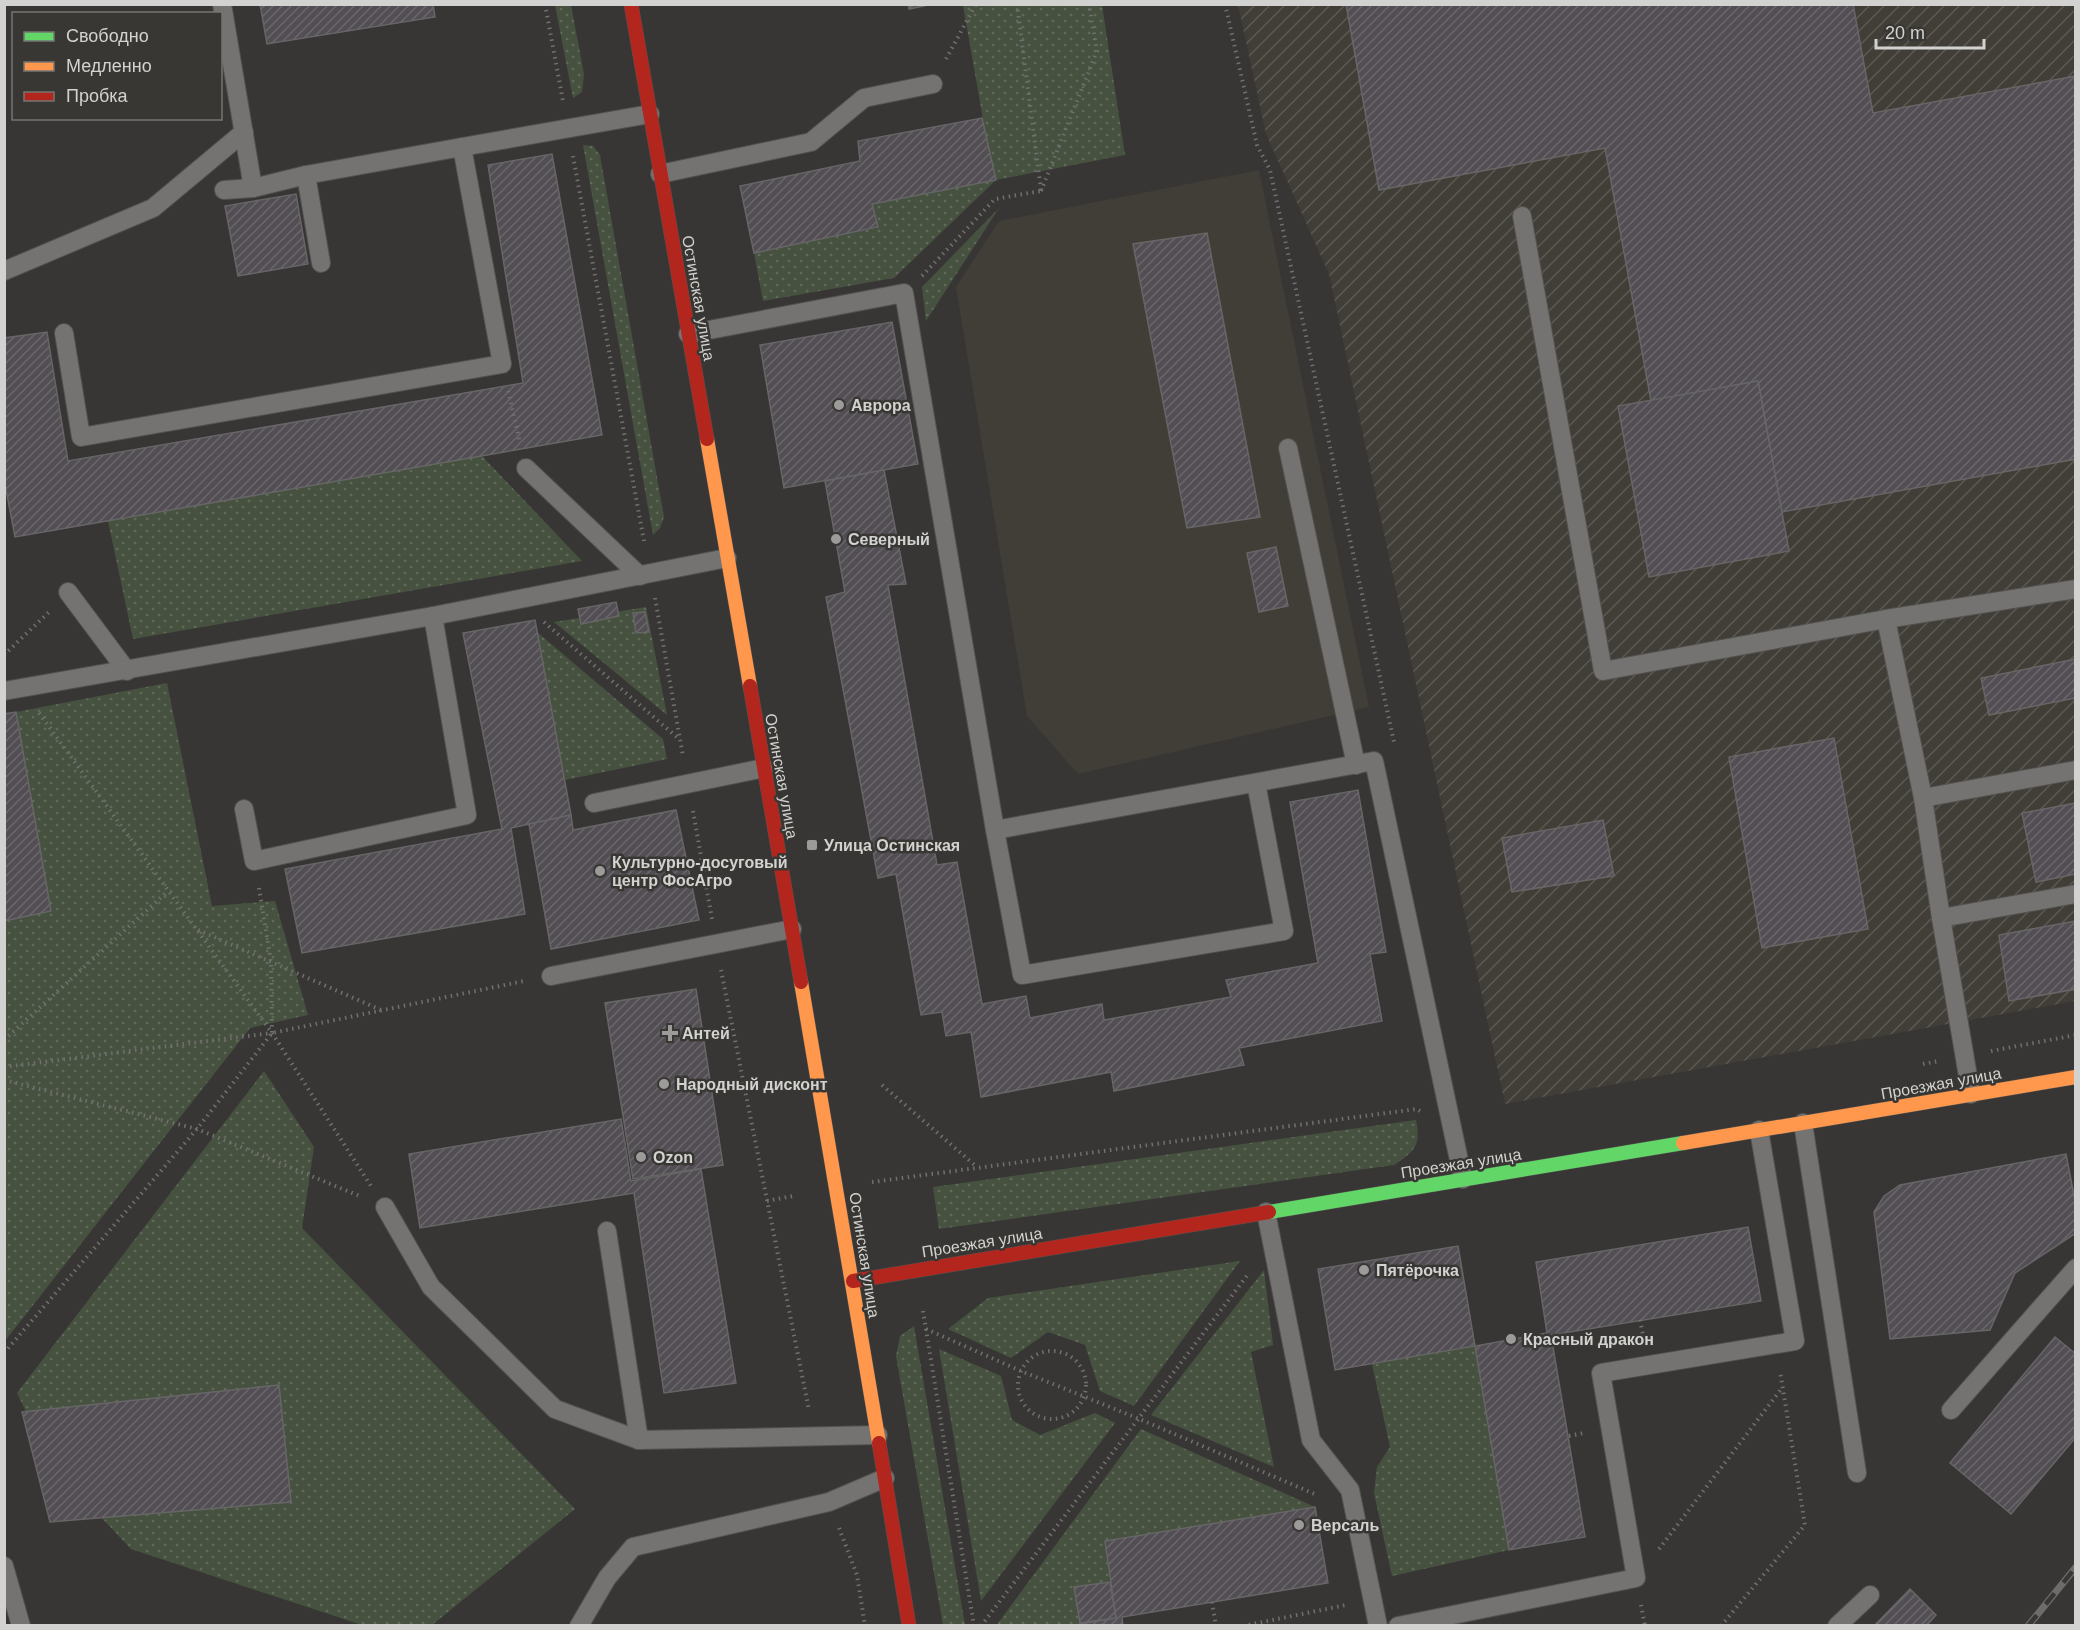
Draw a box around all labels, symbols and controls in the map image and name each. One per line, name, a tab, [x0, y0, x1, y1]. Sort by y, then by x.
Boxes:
legend	[12, 12, 222, 120]
scale bar	[1876, 12, 1984, 50]
text: 20 m	[1885, 23, 1925, 43]
text: Свободно	[66, 26, 149, 46]
text: Медленно	[66, 56, 152, 76]
text: Пробка	[66, 86, 129, 106]
street label: Остинская улица	[679, 234, 718, 362]
place label: Аврора	[851, 397, 911, 414]
marker: Аврора	[832, 398, 846, 412]
place label: Северный	[848, 531, 930, 548]
marker: Северный	[829, 532, 843, 546]
street label: Остинская улица	[762, 712, 801, 840]
place label: Улица Остинская	[824, 837, 960, 854]
marker: Улица Остинская	[805, 838, 819, 852]
place label: Культурно-досуговый центр ФосАгро	[612, 854, 788, 889]
marker: Культурно-досуговый центр ФосАгро	[593, 864, 607, 878]
place label: Антей	[682, 1025, 730, 1042]
marker: Антей	[663, 1026, 677, 1040]
street label: Проезжая улица	[1880, 1065, 2003, 1102]
place label: Народный дисконт	[676, 1076, 828, 1093]
marker: Народный дисконт	[657, 1077, 671, 1091]
street label: Проезжая улица	[1400, 1146, 1523, 1181]
place label: Ozon	[653, 1149, 693, 1166]
marker: Ozon	[634, 1150, 648, 1164]
street label: Остинская улица	[846, 1191, 883, 1319]
street label: Проезжая улица	[921, 1225, 1044, 1260]
place label: Пятёрочка	[1376, 1262, 1459, 1279]
marker: Пятёрочка	[1357, 1263, 1371, 1277]
place label: Красный дракон	[1523, 1331, 1654, 1348]
marker: Красный дракон	[1504, 1332, 1518, 1346]
place label: Версаль	[1311, 1517, 1379, 1534]
marker: Версаль	[1292, 1518, 1306, 1532]

